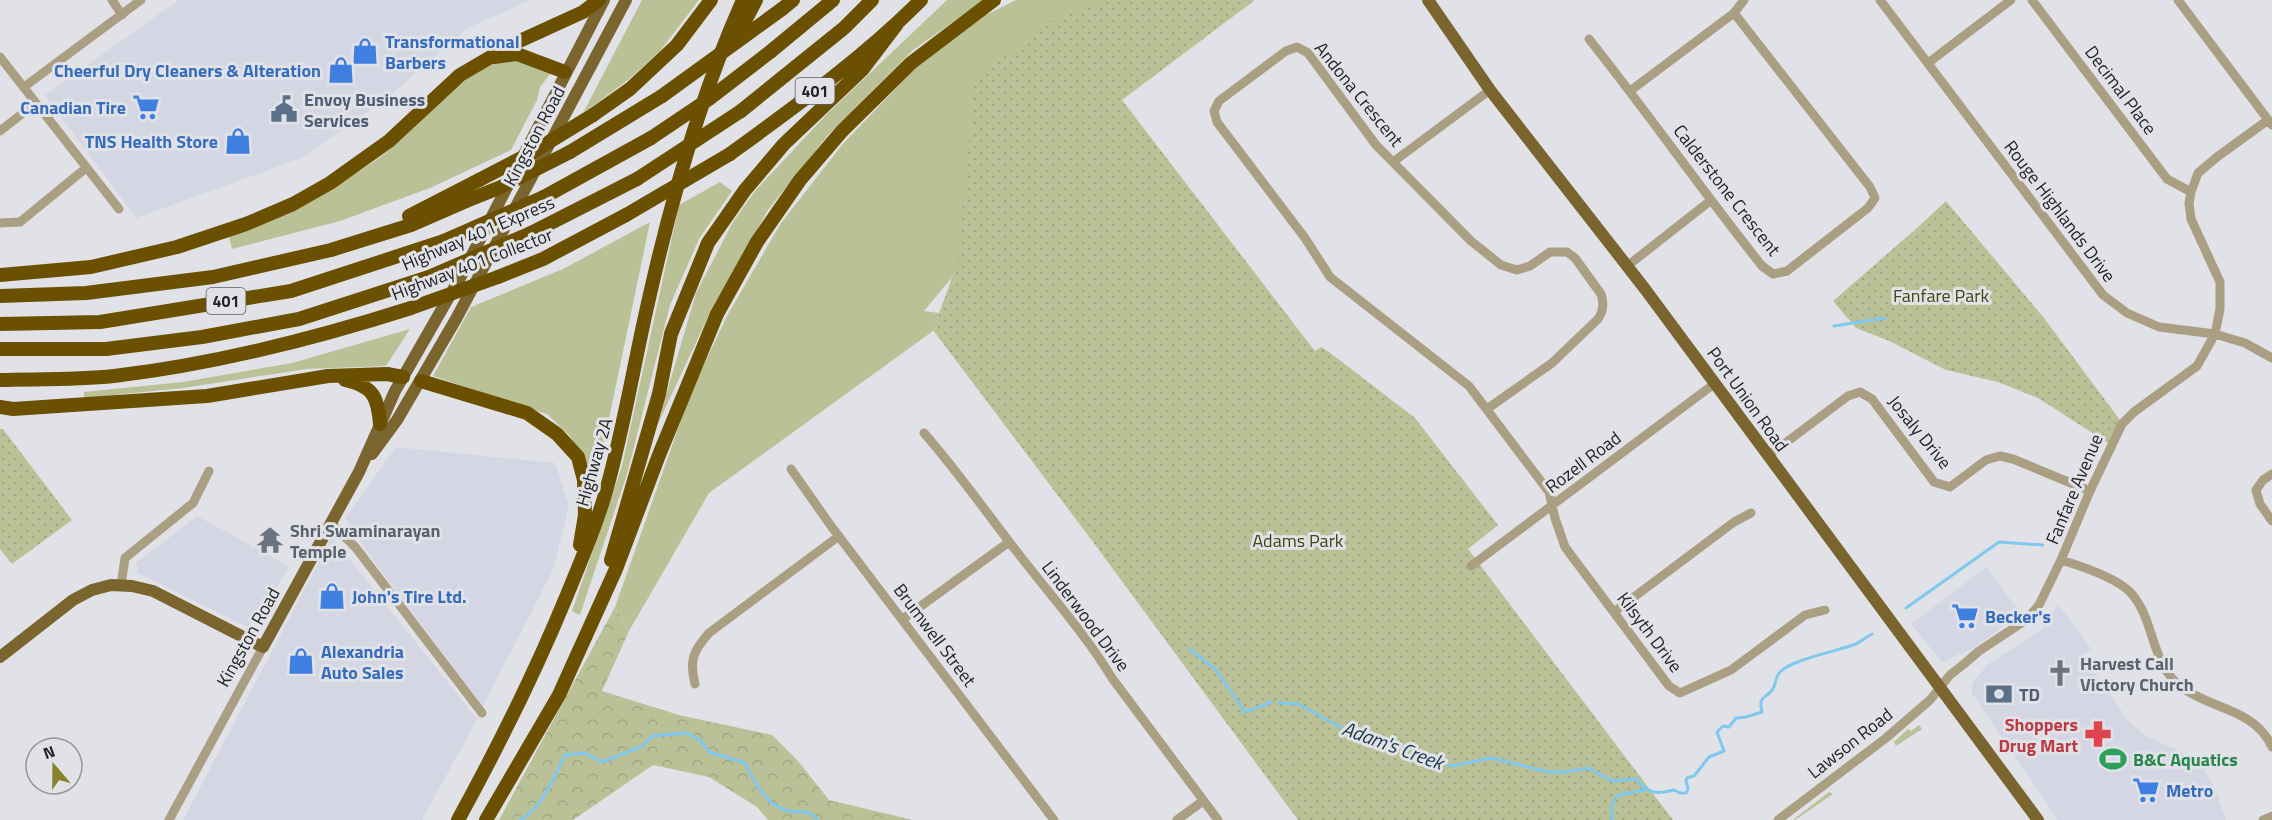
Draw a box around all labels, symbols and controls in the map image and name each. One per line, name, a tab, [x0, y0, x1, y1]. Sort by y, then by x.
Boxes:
place label: Transformational Barbers	[385, 28, 520, 76]
shop icon: Transformational Barbers	[350, 36, 380, 66]
street label: Andona Crescent	[1308, 36, 1410, 153]
street label: Decimal Place	[2079, 40, 2163, 140]
shop icon: Cheerful Dry Cleaners & Alteration	[326, 55, 356, 85]
place label: Cheerful Dry Cleaners & Alteration	[54, 57, 321, 84]
road number: 401	[796, 78, 834, 104]
street label: Kingston Road	[496, 81, 572, 191]
place label: Envoy Business Services	[304, 86, 425, 134]
supermarket icon: Canadian Tire	[131, 92, 161, 122]
place label: Canadian Tire	[20, 94, 126, 121]
public building icon: Envoy Business Services	[269, 94, 299, 124]
street label: Calderstone Crescent	[1667, 118, 1788, 262]
shop icon: TNS Health Store	[223, 126, 253, 156]
place label: TNS Health Store	[85, 128, 218, 155]
street label: Rouge Highlands Drive	[1998, 134, 2122, 288]
street label: Highway 401 Express	[397, 189, 559, 277]
street label: Highway 401 Collector	[387, 221, 557, 307]
park label: Fanfare Park	[1893, 282, 1989, 309]
road number: 401	[206, 288, 246, 314]
street label: Port Union Road	[1701, 341, 1795, 457]
street label: Josaly Drive	[1882, 389, 1958, 475]
street label: Highway 2A	[568, 414, 620, 509]
street label: Rozell Road	[1539, 424, 1627, 500]
street label: Fanfare Avenue	[2039, 429, 2109, 549]
place label: Shri Swaminarayan Temple	[290, 517, 440, 565]
temple icon: Shri Swaminarayan Temple	[255, 525, 285, 555]
park label: Adams Park	[1253, 527, 1344, 554]
street label: Linderwood Drive	[1035, 555, 1137, 677]
street label: Brumwell Street	[887, 578, 983, 693]
shop icon: John's Tire Ltd.	[317, 581, 347, 611]
street label: Kingston Road	[210, 582, 286, 692]
place label: John's Tire Ltd.	[352, 583, 467, 610]
street label: Kilsyth Drive	[1611, 586, 1689, 678]
supermarket icon: Becker's	[1950, 601, 1980, 631]
place label: Becker's	[1985, 603, 2051, 630]
place label: Alexandria Auto Sales	[321, 638, 404, 686]
shop icon: Alexandria Auto Sales	[286, 646, 316, 676]
place label: Harvest Call Victory Church	[2080, 650, 2194, 698]
church icon: Harvest Call Victory Church	[2045, 658, 2075, 688]
bank icon: TD	[1984, 679, 2014, 709]
place label: TD	[2019, 681, 2040, 708]
street label: Lawson Road	[1802, 701, 1898, 785]
place label: Shoppers Drug Mart	[1998, 711, 2078, 759]
water label: Adam's Creek	[1338, 712, 1450, 778]
pharmacy icon: Shoppers Drug Mart	[2083, 719, 2113, 749]
north arrow	[24, 736, 84, 796]
text: N	[40, 739, 58, 765]
sports icon: B&C Aquatics	[2098, 744, 2128, 774]
place label: B&C Aquatics	[2133, 746, 2238, 773]
supermarket icon: Metro	[2131, 775, 2161, 805]
place label: Metro	[2166, 777, 2213, 804]

